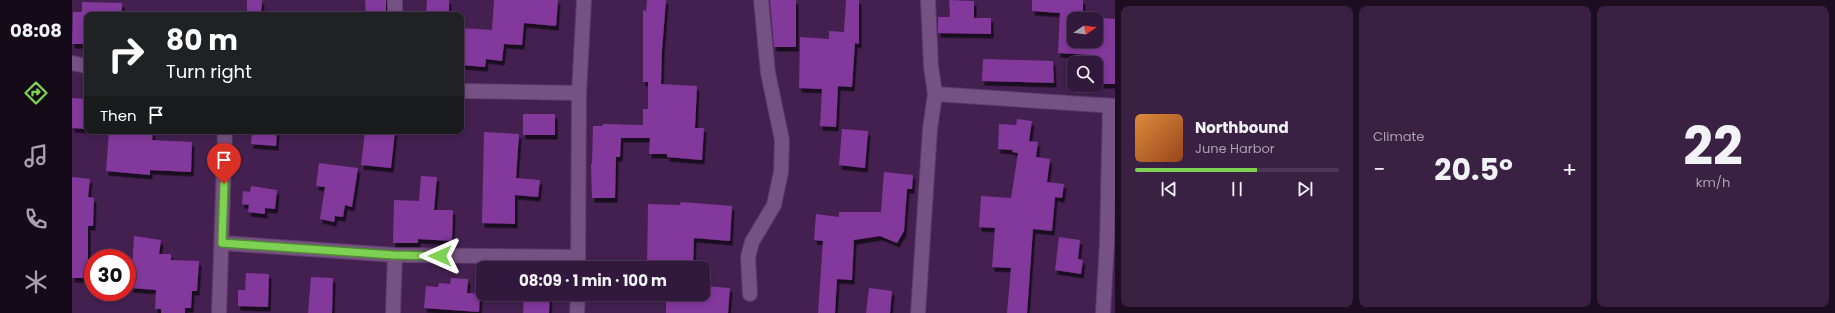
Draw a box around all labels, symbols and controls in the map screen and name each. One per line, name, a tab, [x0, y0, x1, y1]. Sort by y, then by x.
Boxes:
north arrow	[1067, 12, 1103, 48]
map controls	[1067, 12, 1103, 92]
text: 08:08	[10, 18, 62, 43]
text: 80 m	[166, 21, 238, 60]
icon: right	[100, 28, 152, 80]
button: search	[1067, 56, 1103, 92]
text: Turn right	[166, 59, 252, 84]
icon: directions	[22, 79, 50, 107]
icon: arrive	[145, 104, 167, 126]
text: Then	[100, 105, 137, 126]
text: 22	[1683, 110, 1743, 183]
text: Northbound	[1195, 117, 1289, 138]
text: Climate	[1373, 127, 1424, 146]
text: June Harbor	[1195, 139, 1275, 158]
icon: music	[22, 142, 50, 170]
pin	[207, 143, 241, 184]
text: 20.5°	[1434, 148, 1513, 191]
icon: arrive	[213, 149, 235, 171]
text: −	[1373, 154, 1385, 185]
text: +	[1562, 154, 1577, 185]
text: km/h	[1696, 173, 1730, 192]
icon: previous	[1158, 178, 1180, 200]
icon: pause	[1226, 178, 1248, 200]
icon: next	[1294, 178, 1316, 200]
icon: phone	[22, 205, 50, 233]
position arrow	[419, 235, 461, 277]
speed limit sign: 30	[84, 249, 136, 301]
icon: climate	[22, 268, 50, 296]
text: 08:09 · 1 min · 100 m	[519, 270, 667, 291]

